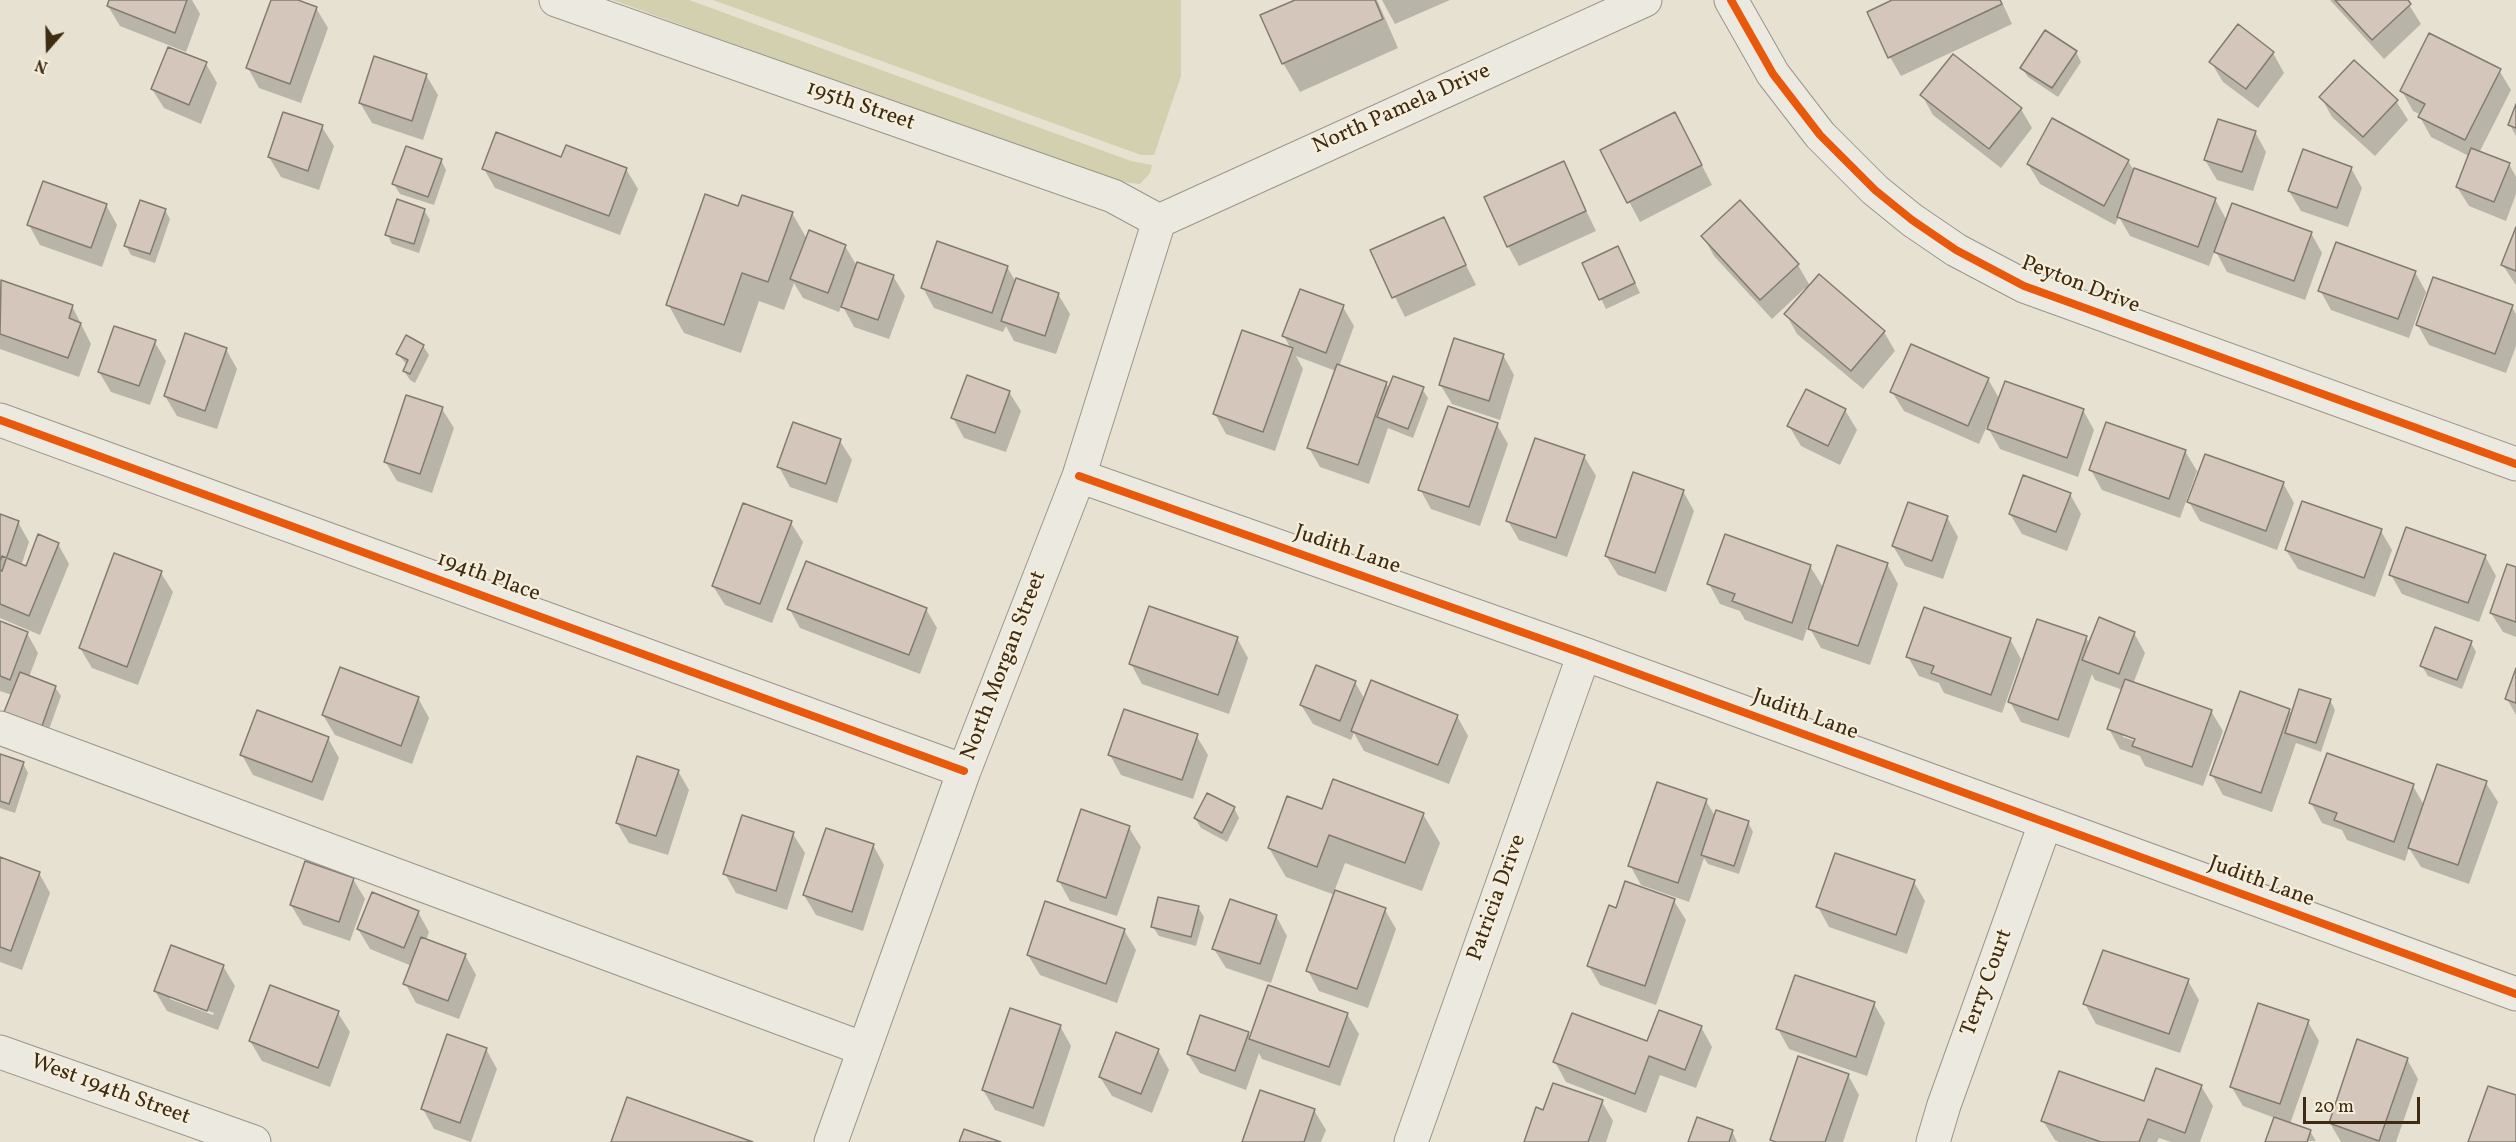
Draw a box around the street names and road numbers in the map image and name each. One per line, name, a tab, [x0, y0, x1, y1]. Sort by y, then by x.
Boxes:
street label: North Pamela Drive	[1309, 59, 1495, 161]
street label: 195th Street	[802, 76, 918, 138]
street label: Peyton Drive	[2017, 251, 2143, 321]
street label: Judith Lane	[1290, 520, 1404, 582]
street label: 194th Place	[433, 547, 543, 609]
street label: North Morgan Street	[957, 568, 1053, 764]
street label: Judith Lane	[1748, 685, 1862, 747]
street label: Patricia Drive	[1463, 831, 1533, 965]
street label: Judith Lane	[2204, 852, 2318, 914]
street label: Terry Court	[1956, 926, 2020, 1040]
street label: West 194th Street	[27, 1050, 193, 1132]

